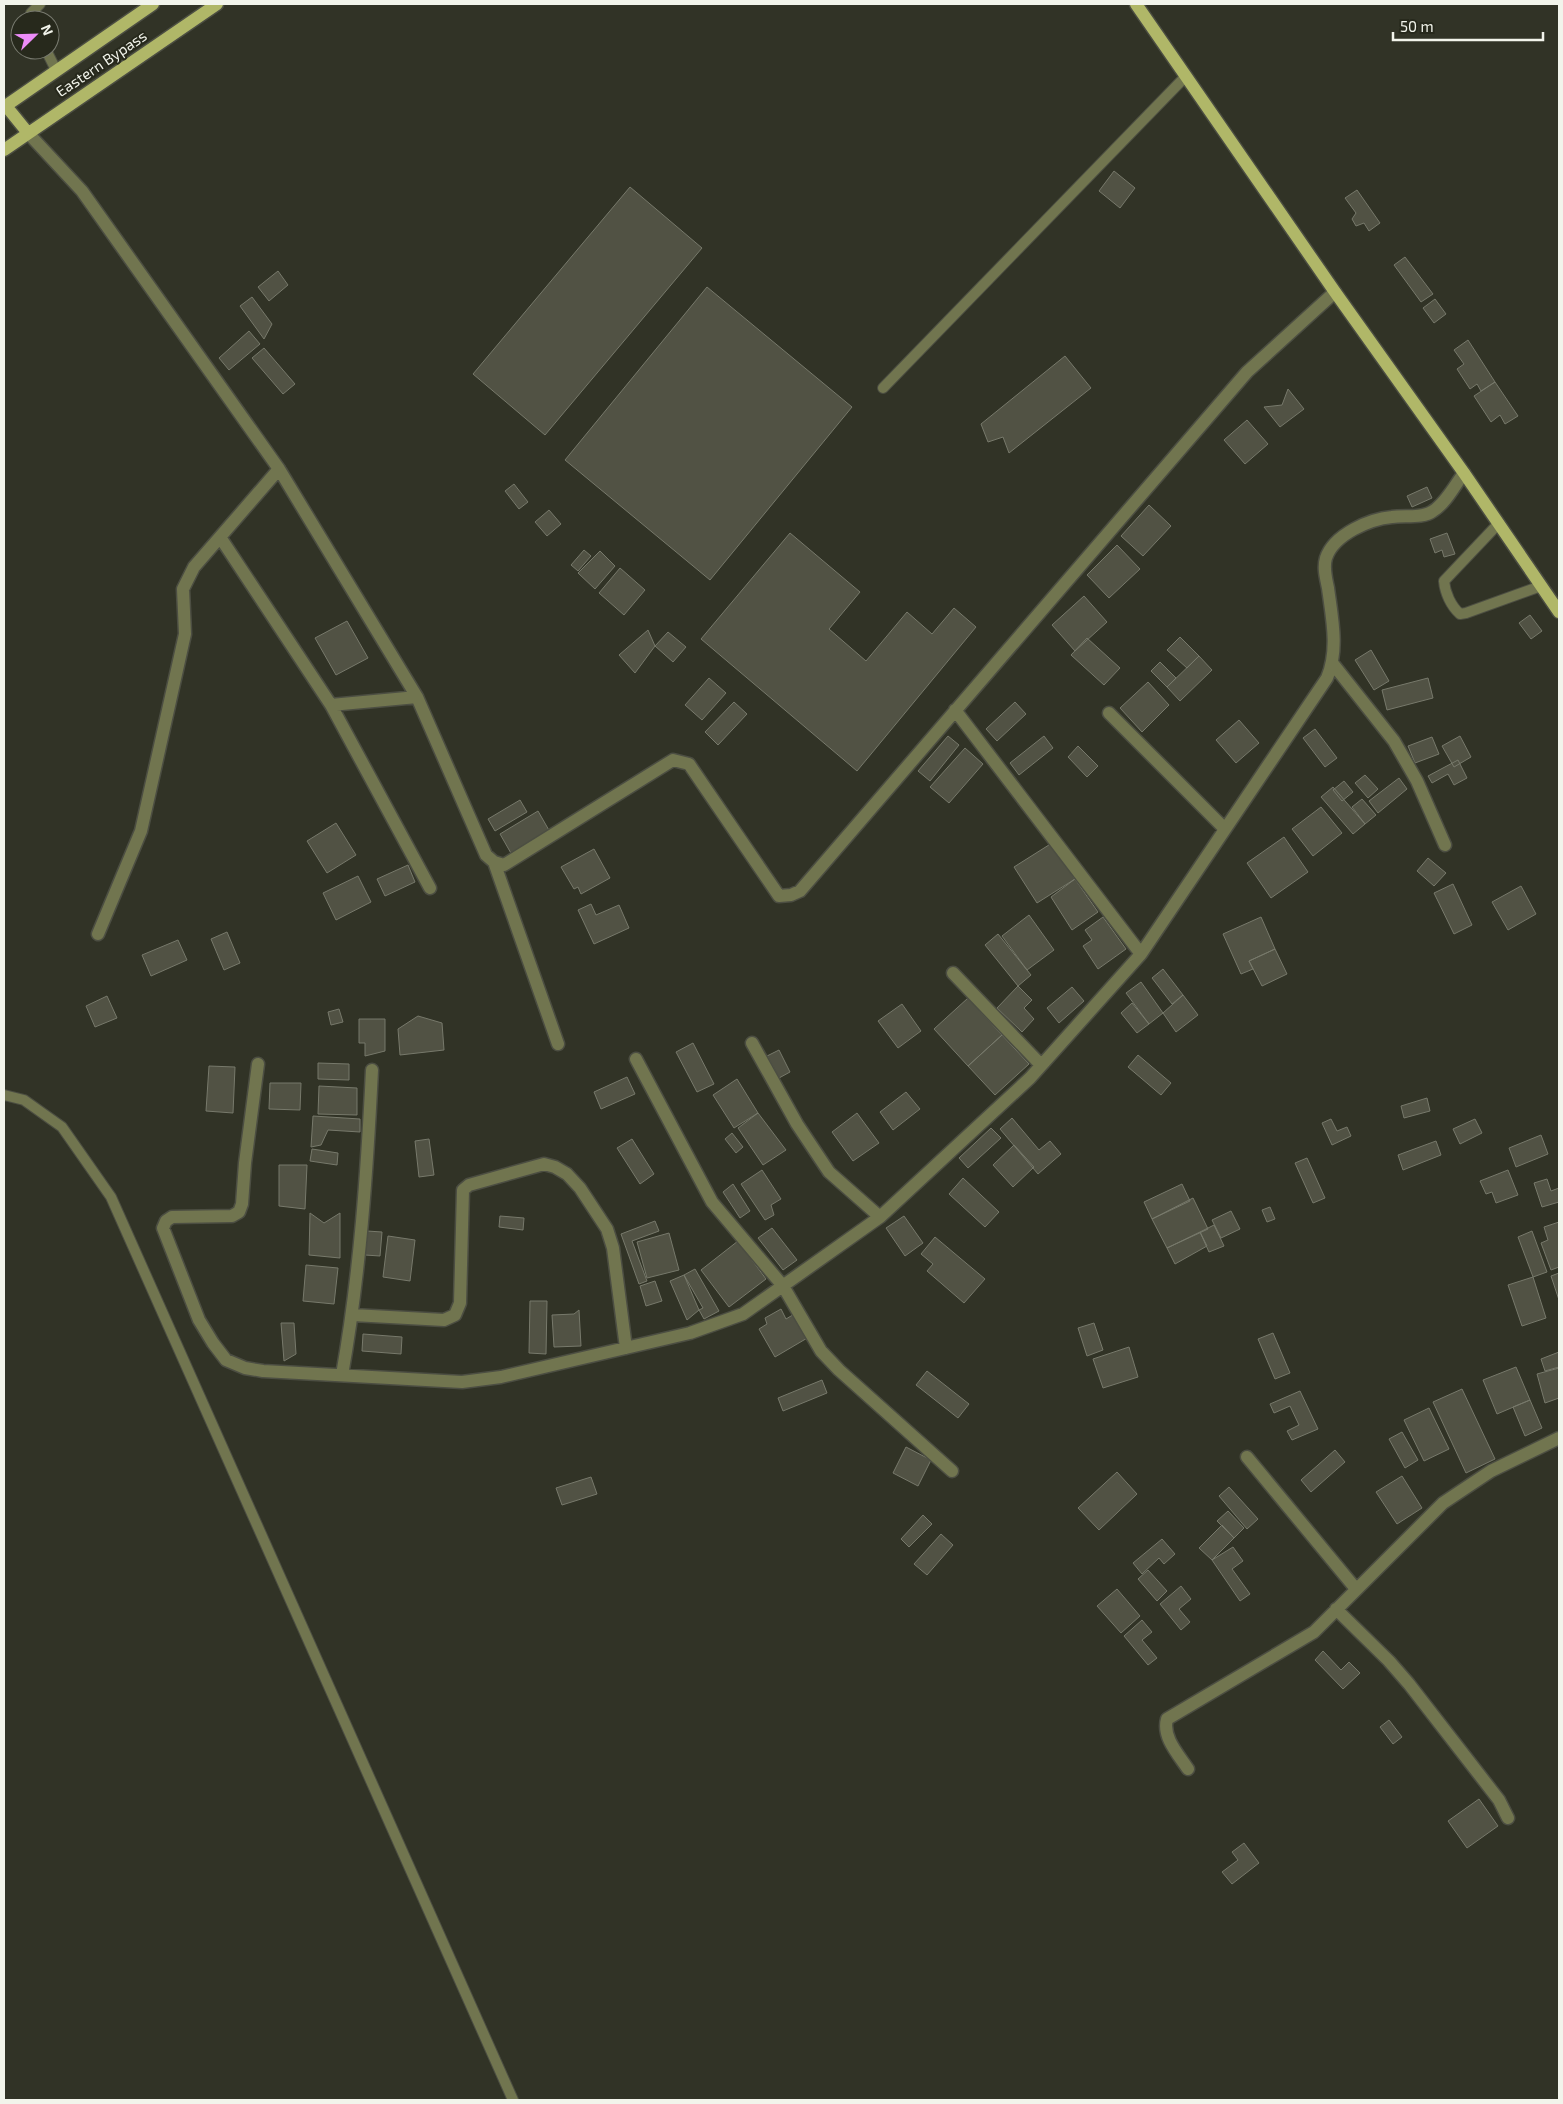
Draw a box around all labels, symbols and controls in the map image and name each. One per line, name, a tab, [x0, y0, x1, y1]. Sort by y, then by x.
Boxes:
north arrow	[10, 10, 60, 60]
scale bar	[1393, 10, 1543, 42]
text: 50 m	[1400, 17, 1434, 35]
text: N	[38, 22, 57, 38]
street label: Eastern Bypass	[52, 26, 150, 100]

